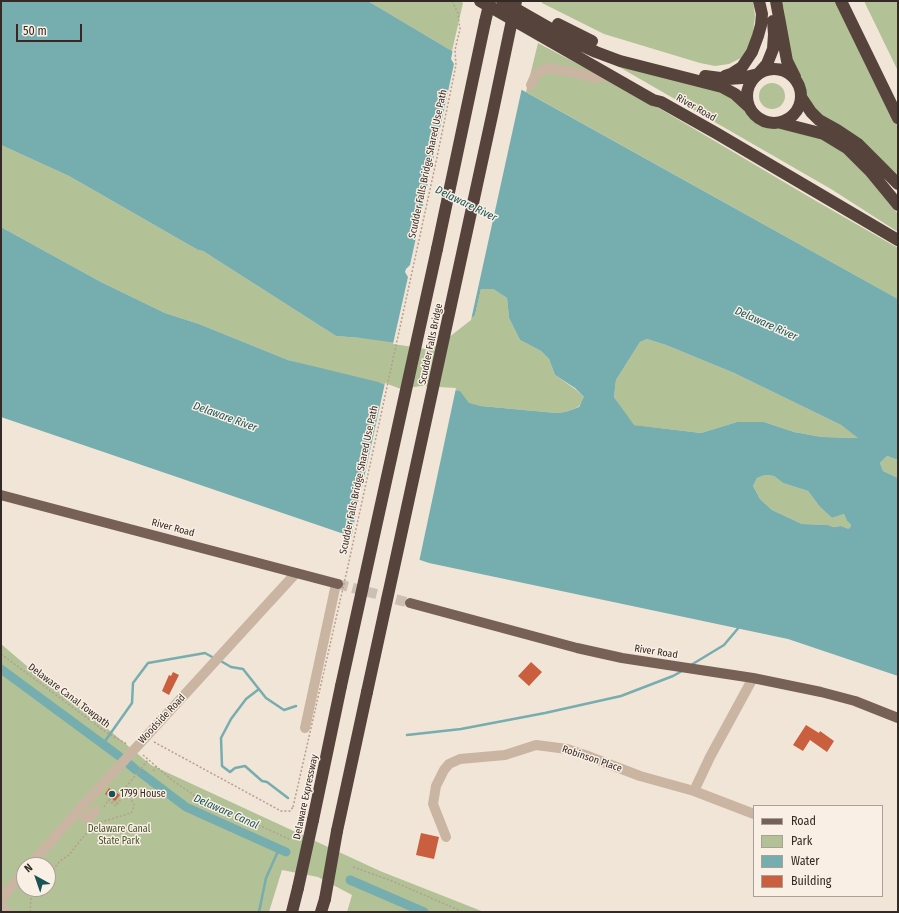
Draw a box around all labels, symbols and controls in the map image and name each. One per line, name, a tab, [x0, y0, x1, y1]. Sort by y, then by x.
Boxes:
scale bar	[18, 16, 84, 42]
text: 50 m	[23, 24, 47, 38]
street label: Scudder Falls Bridge Shared Use Path	[406, 89, 450, 239]
street label: River Road	[674, 92, 718, 124]
water label: Delaware River	[433, 183, 499, 225]
street label: Scudder Falls Bridge	[417, 302, 445, 386]
water label: Delaware River	[733, 304, 799, 344]
water label: Delaware River	[191, 399, 259, 435]
street label: Scudder Falls Bridge Shared Use Path	[337, 405, 381, 555]
street label: River Road	[150, 517, 196, 539]
street label: River Road	[633, 643, 679, 661]
street label: Delaware Canal Towpath	[26, 661, 112, 731]
street label: Woodside Road	[136, 692, 188, 746]
street label: Robinson Place	[561, 743, 623, 775]
street label: Delaware Expressway	[291, 753, 321, 841]
place label: 1799 House	[120, 788, 166, 800]
marker: 1799 House	[107, 789, 117, 799]
water label: Delaware Canal	[191, 792, 261, 832]
legend	[753, 805, 883, 897]
text: Road	[791, 814, 816, 828]
park label: Delaware Canal State Park	[88, 823, 150, 846]
text: Park	[791, 834, 812, 848]
text: Water	[791, 854, 819, 868]
north arrow	[16, 857, 56, 897]
text: N	[22, 861, 35, 875]
text: Building	[791, 874, 831, 888]

